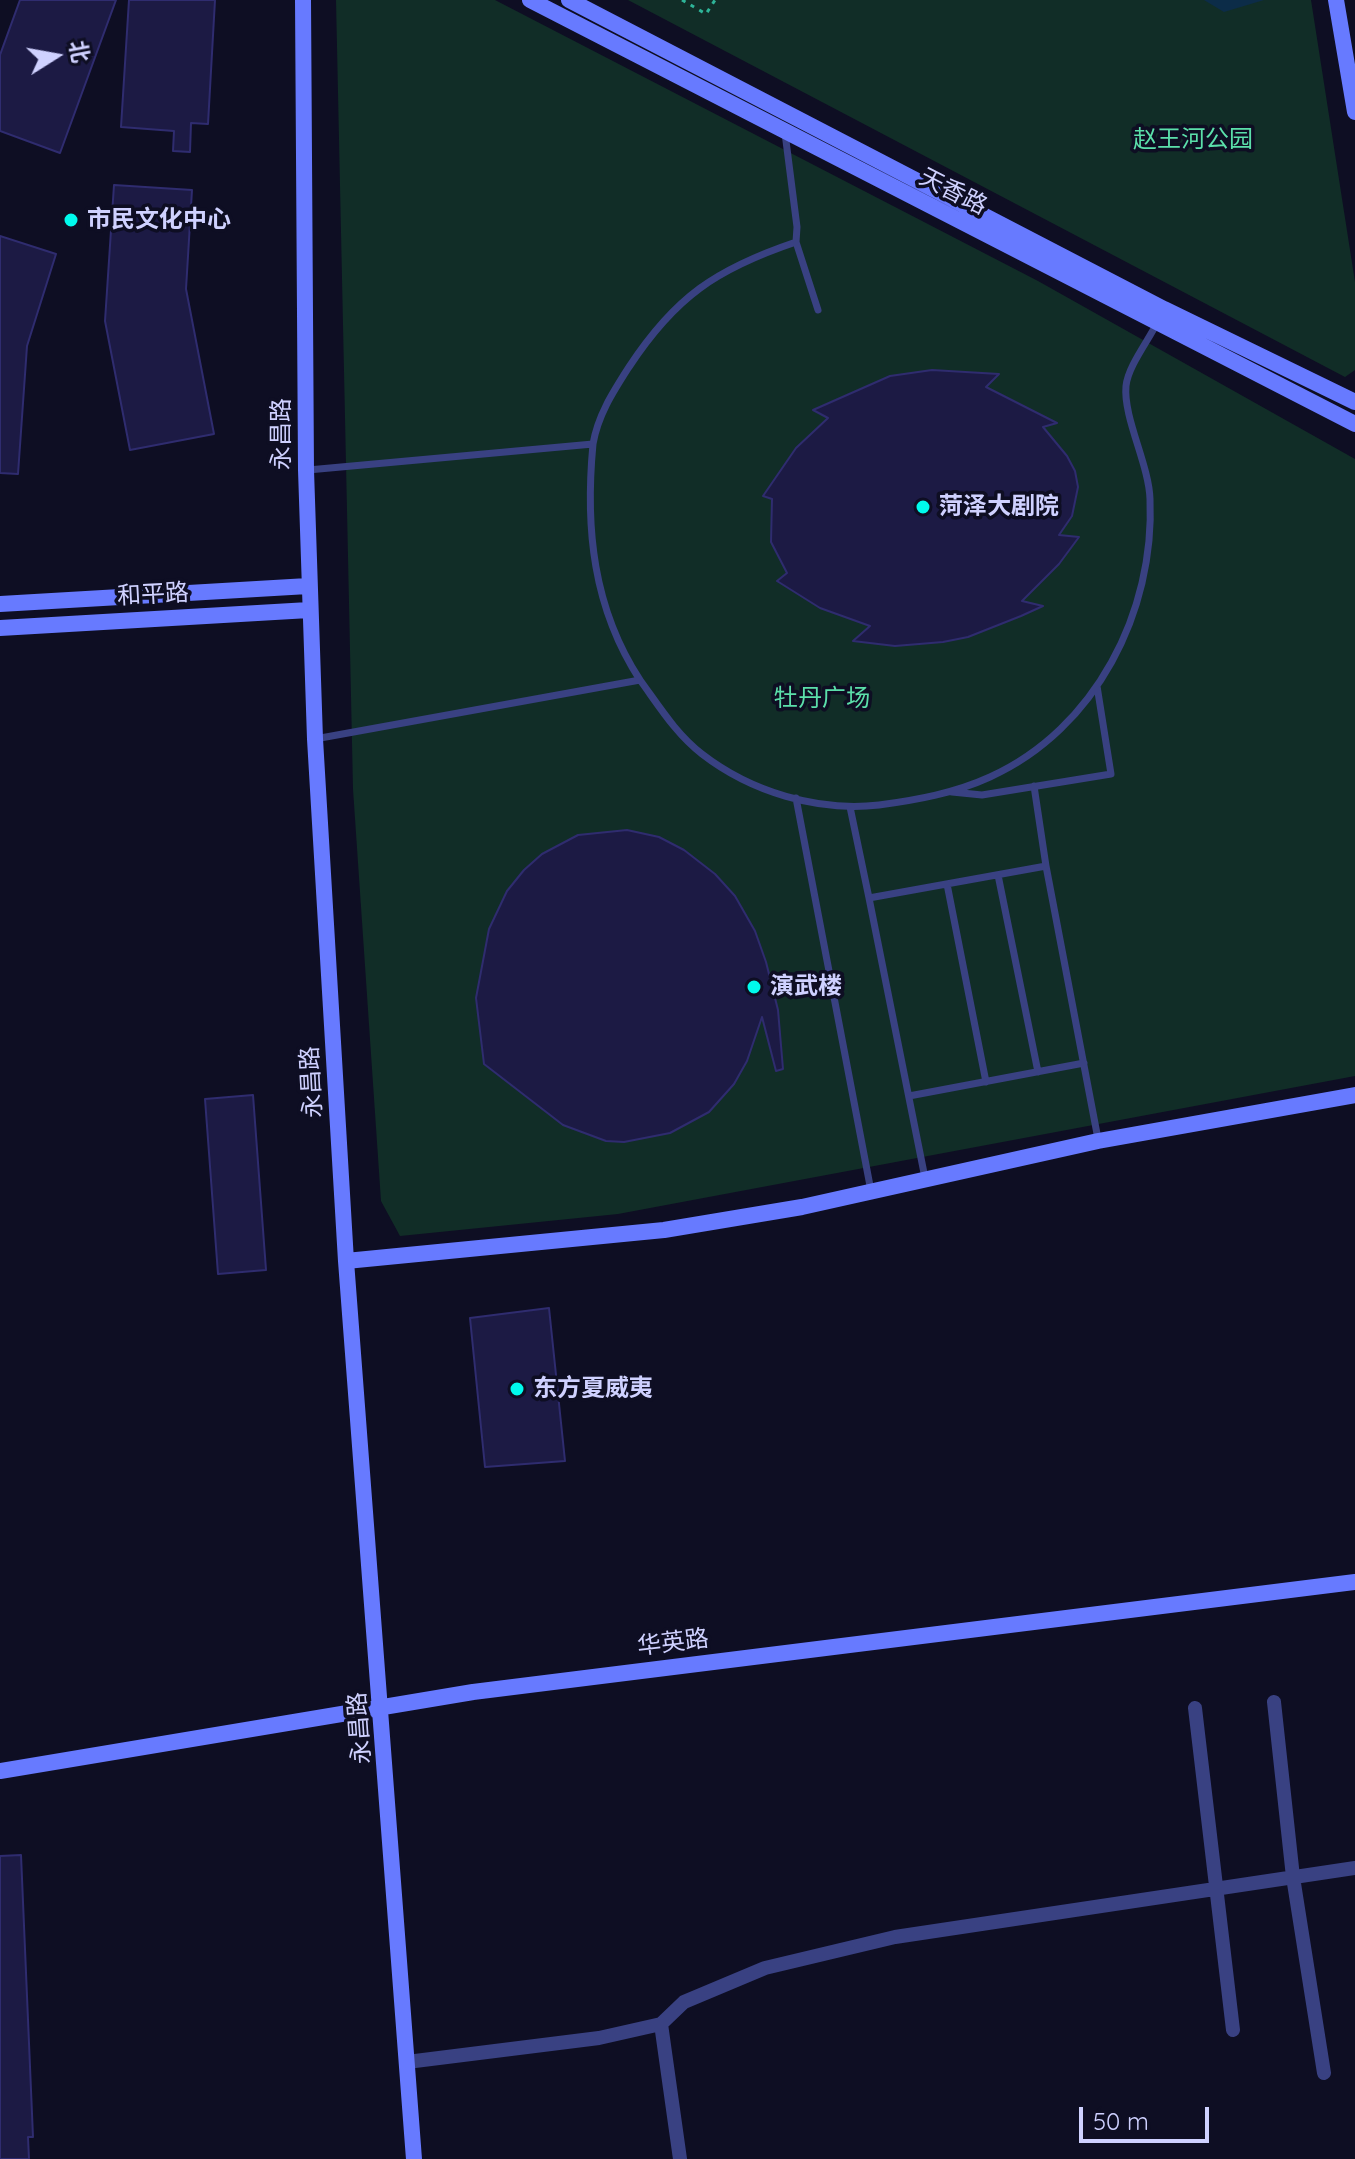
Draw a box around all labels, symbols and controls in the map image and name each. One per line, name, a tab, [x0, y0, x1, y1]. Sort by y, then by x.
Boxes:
north arrow	[16, 16, 96, 96]
text: 北	[64, 38, 95, 65]
park label: 赵王河公园	[1133, 126, 1253, 154]
street label: 天香路	[914, 163, 992, 221]
place label: 市民文化中心	[87, 206, 231, 234]
marker: 市民文化中心	[62, 211, 80, 229]
street label: 永昌路	[268, 398, 296, 470]
place label: 菏泽大剧院	[939, 493, 1059, 521]
marker: 菏泽大剧院	[914, 498, 932, 516]
street label: 和平路	[116, 579, 190, 611]
park label: 牡丹广场	[774, 685, 870, 713]
place label: 演武楼	[770, 973, 842, 1001]
marker: 演武楼	[745, 978, 763, 996]
street label: 永昌路	[296, 1045, 328, 1119]
place label: 东方夏威夷	[533, 1375, 653, 1403]
marker: 东方夏威夷	[508, 1380, 526, 1398]
street label: 华英路	[636, 1624, 710, 1662]
street label: 永昌路	[343, 1691, 377, 1765]
scale bar	[1083, 2091, 1213, 2141]
text: 50 m	[1093, 2106, 1149, 2136]

